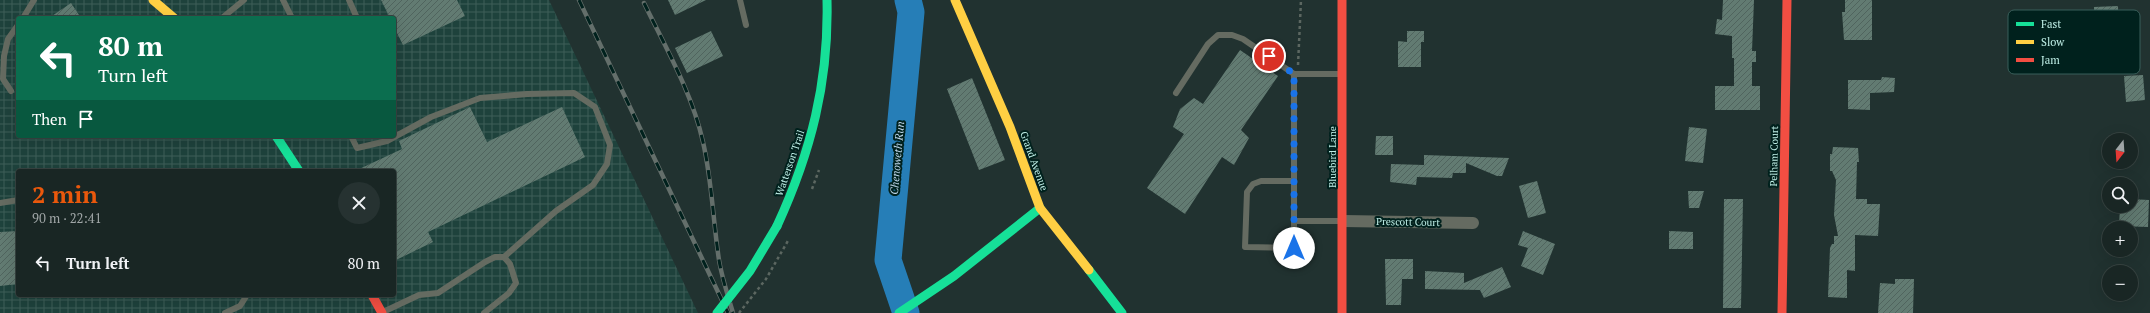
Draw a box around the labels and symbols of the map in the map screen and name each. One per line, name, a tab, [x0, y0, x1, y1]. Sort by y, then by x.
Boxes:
legend	[2008, 10, 2140, 74]
text: Fast	[2041, 17, 2061, 31]
text: Slow	[2041, 35, 2065, 49]
pin	[1252, 39, 1286, 73]
text: Jam	[2041, 53, 2060, 67]
water label: Chenoweth Run	[887, 121, 907, 195]
street label: Pelham Court	[1767, 125, 1781, 186]
street label: Bluebird Lane	[1326, 126, 1339, 188]
street label: Watterson Trail	[773, 128, 807, 198]
street label: Grand Avenue	[1017, 130, 1051, 192]
north arrow	[2102, 133, 2138, 169]
street label: Prescott Court	[1376, 215, 1440, 229]
position arrow	[1273, 227, 1315, 269]

